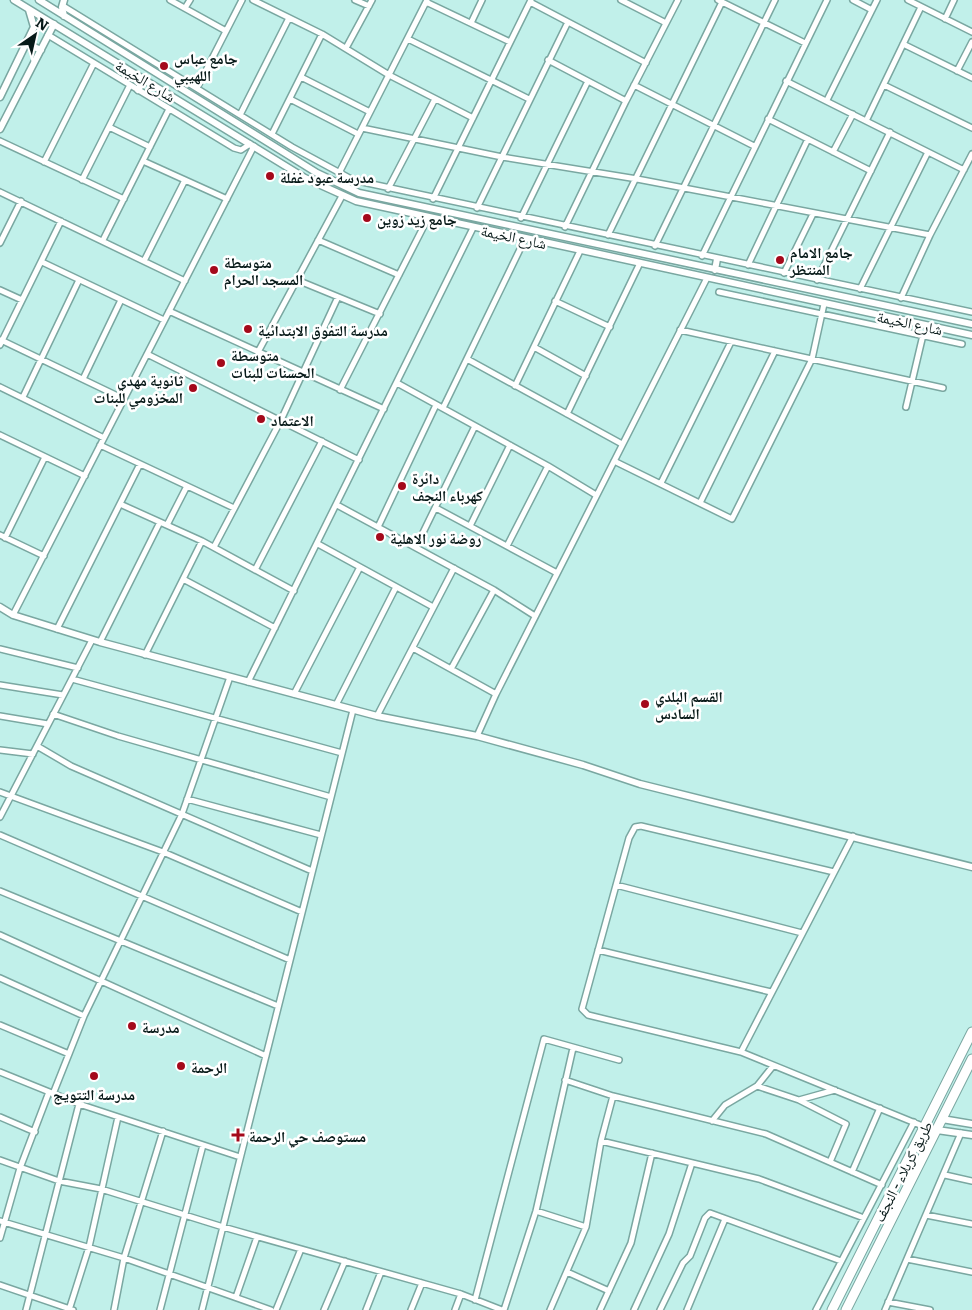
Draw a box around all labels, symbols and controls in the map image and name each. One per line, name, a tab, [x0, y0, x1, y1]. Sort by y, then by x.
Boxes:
north arrow	[10, 10, 60, 60]
text: N	[32, 12, 53, 35]
place label: جامع عباس اللهيبي	[174, 46, 238, 87]
street label: شارع الخيمة	[112, 53, 181, 107]
marker: جامع عباس اللهيبي	[158, 60, 170, 72]
place label: مدرسة عبود غفلة	[280, 165, 374, 188]
marker: مدرسة عبود غفلة	[264, 170, 276, 182]
place label: جامع زيد زوين	[377, 207, 457, 230]
marker: جامع زيد زوين	[361, 212, 373, 224]
street label: شارع الخيمة	[479, 218, 549, 254]
place label: جامع الامام المنتظر	[789, 240, 853, 280]
place label: متوسطة المسجد الحرام	[224, 250, 303, 290]
marker: جامع الامام المنتظر	[774, 254, 786, 266]
marker: متوسطة المسجد الحرام	[208, 264, 220, 276]
street label: شارع الخيمة	[875, 304, 945, 340]
place label: مدرسة التفوق الابتدائية	[258, 318, 388, 341]
marker: مدرسة التفوق الابتدائية	[242, 323, 254, 335]
place label: متوسطة الحسنات للبنات	[231, 343, 315, 383]
marker: متوسطة الحسنات للبنات	[215, 357, 227, 369]
place label: ثانوية مهدي المخزومي للبنات	[94, 368, 184, 409]
marker: ثانوية مهدي المخزومي للبنات	[187, 382, 199, 394]
place label: الاعتماد	[271, 408, 314, 431]
marker: الاعتماد	[255, 413, 267, 425]
place label: دائرة كهرباء النجف	[412, 466, 483, 506]
marker: دائرة كهرباء النجف	[396, 480, 408, 492]
place label: روضة نور الاهلية	[390, 526, 482, 549]
marker: روضة نور الاهلية	[374, 531, 386, 543]
place label: القسم البلدي السادس	[655, 684, 723, 724]
marker: القسم البلدي السادس	[639, 698, 651, 710]
place label: مدرسة	[142, 1015, 180, 1038]
marker: مدرسة	[126, 1020, 138, 1032]
place label: الرحمة	[191, 1055, 227, 1078]
marker: الرحمة	[175, 1060, 187, 1072]
marker: مدرسة التتويج	[88, 1070, 100, 1082]
place label: مدرسة التتويج	[53, 1082, 135, 1105]
street label: طريق کربلاء - النجف	[867, 1116, 937, 1225]
place label: مستوصف حي الرحمة	[249, 1124, 366, 1148]
marker: مستوصف حي الرحمة	[231, 1128, 245, 1142]

